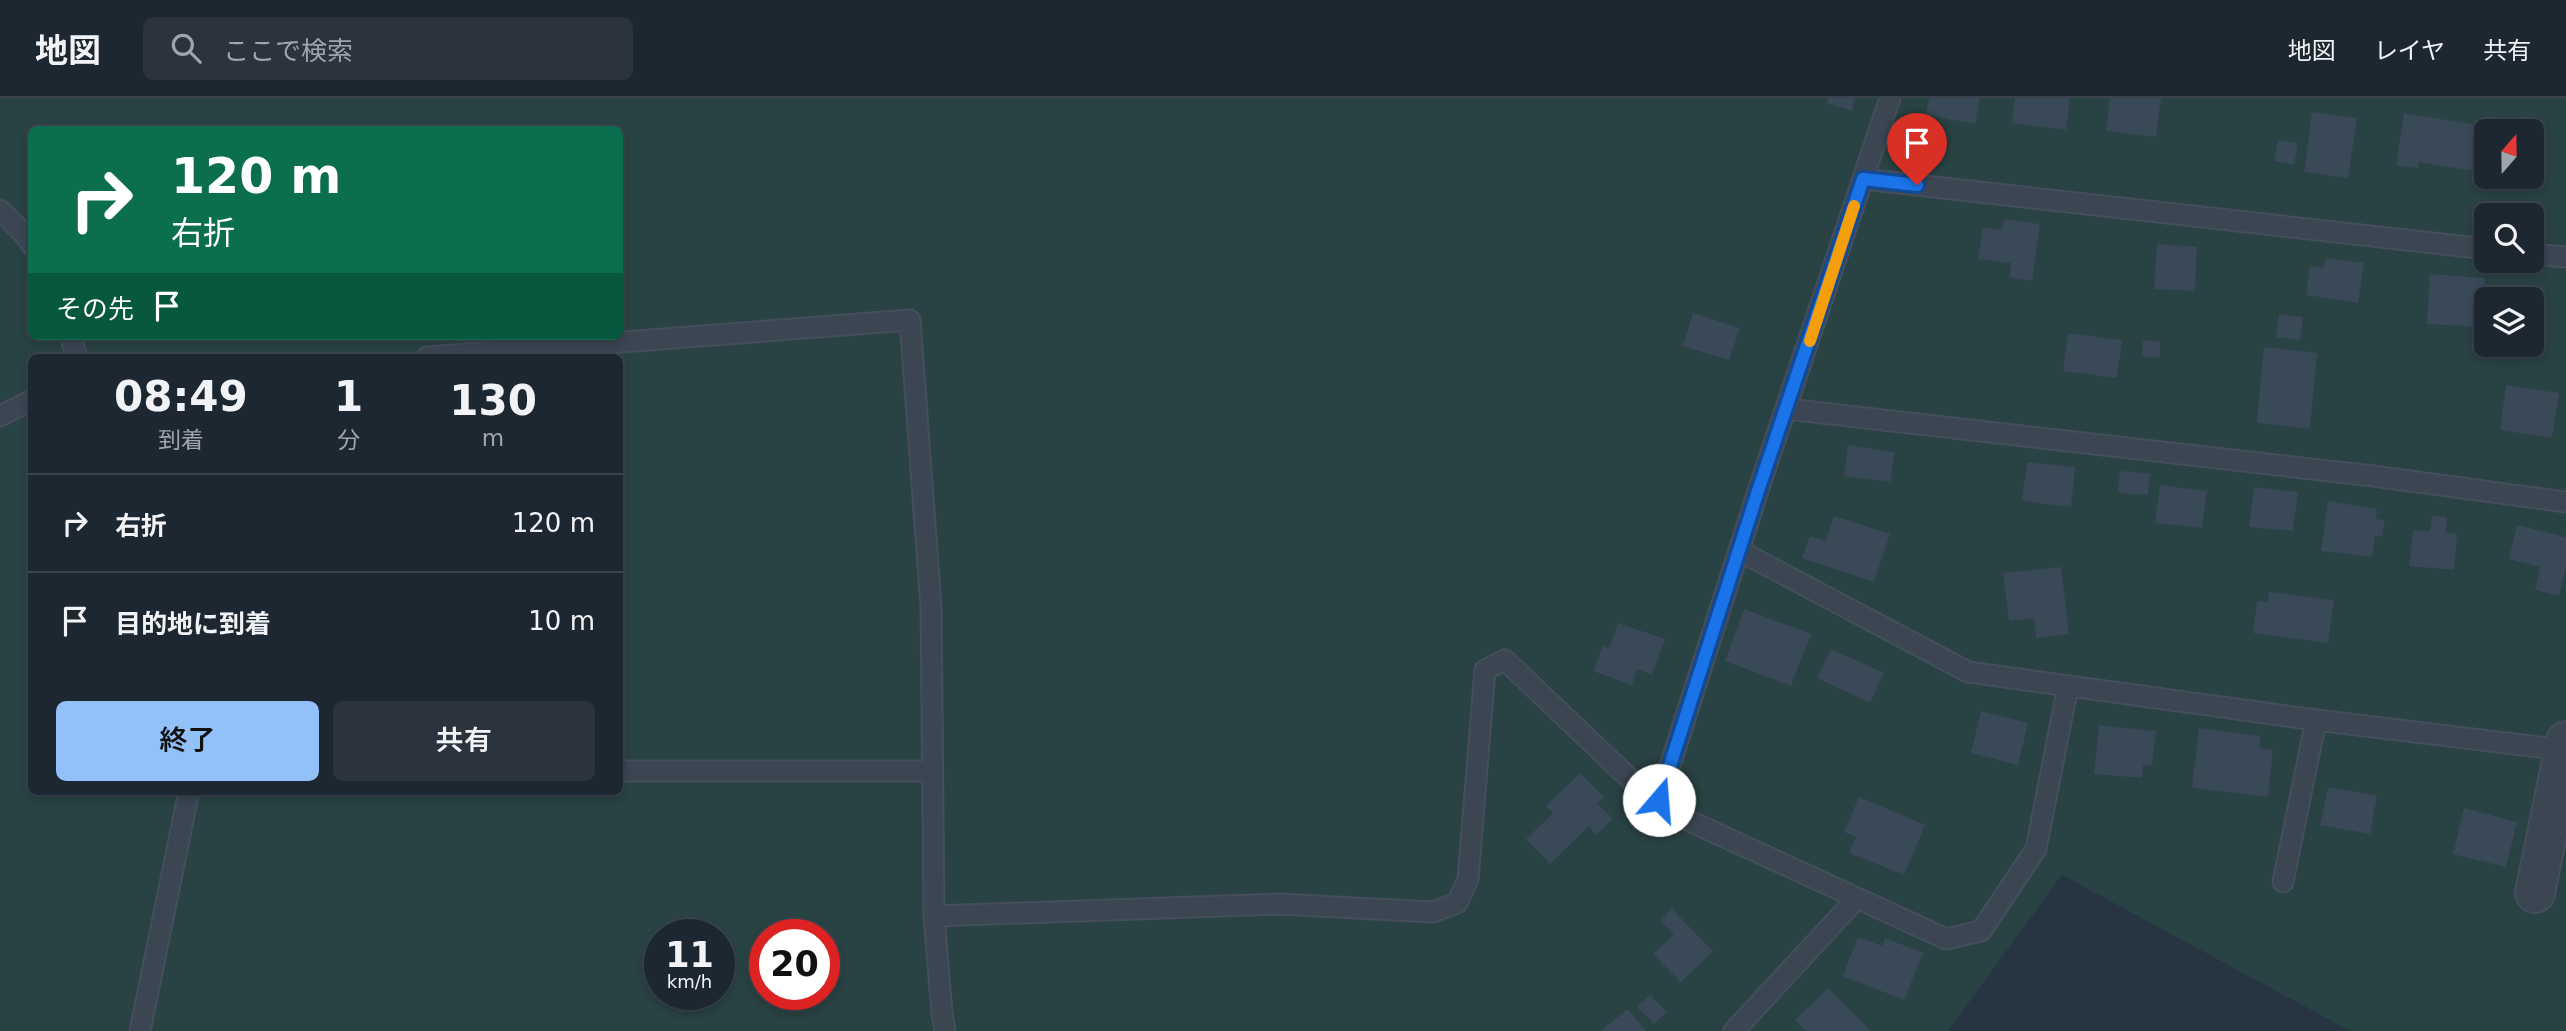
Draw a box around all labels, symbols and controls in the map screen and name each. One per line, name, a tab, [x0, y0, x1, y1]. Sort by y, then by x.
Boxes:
search box	[143, 17, 633, 80]
icon: search	[167, 29, 205, 67]
text: 地図	[35, 31, 101, 70]
text: ここで検索	[223, 36, 353, 66]
text: 地図	[2288, 37, 2336, 65]
text: レイヤ	[2374, 37, 2445, 65]
text: 共有	[2483, 37, 2531, 65]
pin	[1887, 113, 1947, 185]
north arrow	[2474, 119, 2544, 189]
map controls	[2474, 119, 2544, 357]
icon: arrive	[1898, 124, 1936, 162]
text: 120 m	[171, 148, 341, 205]
icon: right	[56, 154, 147, 245]
button: search	[2474, 203, 2544, 273]
text: 右折	[171, 214, 235, 252]
icon: arrive	[148, 287, 186, 325]
button: layers	[2474, 287, 2544, 357]
text: その先	[56, 294, 134, 324]
text: 08:49	[114, 372, 248, 421]
text: 1	[334, 372, 363, 421]
text: 130	[449, 376, 537, 425]
text: m	[482, 425, 504, 451]
text: 到着	[158, 427, 204, 453]
text: 分	[337, 427, 360, 453]
icon: right	[56, 504, 94, 542]
text: 120 m	[512, 508, 595, 538]
text: 右折	[115, 511, 167, 541]
icon: arrive	[56, 602, 94, 640]
text: 10 m	[528, 606, 595, 636]
text: 目的地に到着	[115, 609, 271, 639]
button: 終了	[56, 701, 319, 781]
button: 共有	[333, 701, 595, 781]
position arrow	[1622, 763, 1696, 837]
speed limit sign: 20	[749, 919, 840, 1010]
text: 11	[665, 935, 714, 975]
text: km/h	[667, 971, 712, 992]

